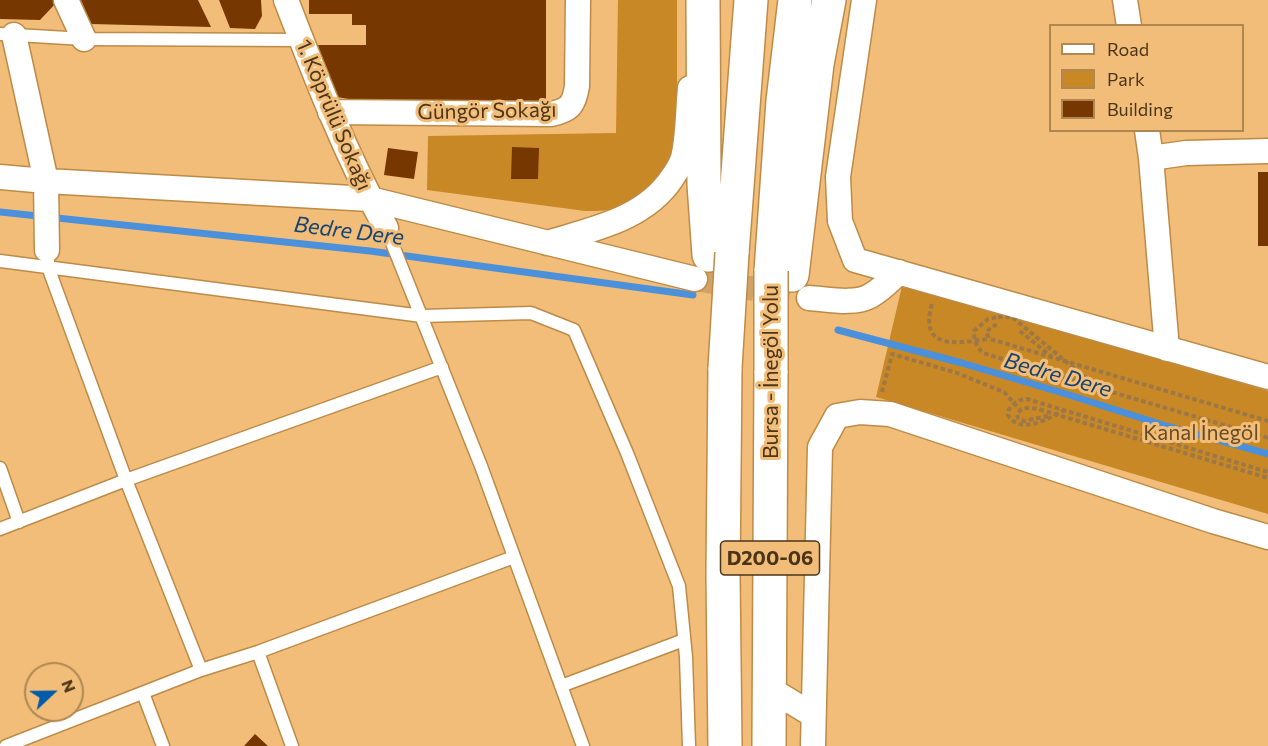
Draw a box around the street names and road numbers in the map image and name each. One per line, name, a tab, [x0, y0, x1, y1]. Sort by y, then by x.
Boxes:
street label: 1. Köprülü Sokağı	[291, 36, 377, 194]
street label: Güngör Sokağı	[417, 97, 557, 125]
street label: Bursa - İnegöl Yolu	[758, 285, 784, 459]
road number: D200-06	[720, 541, 820, 575]

